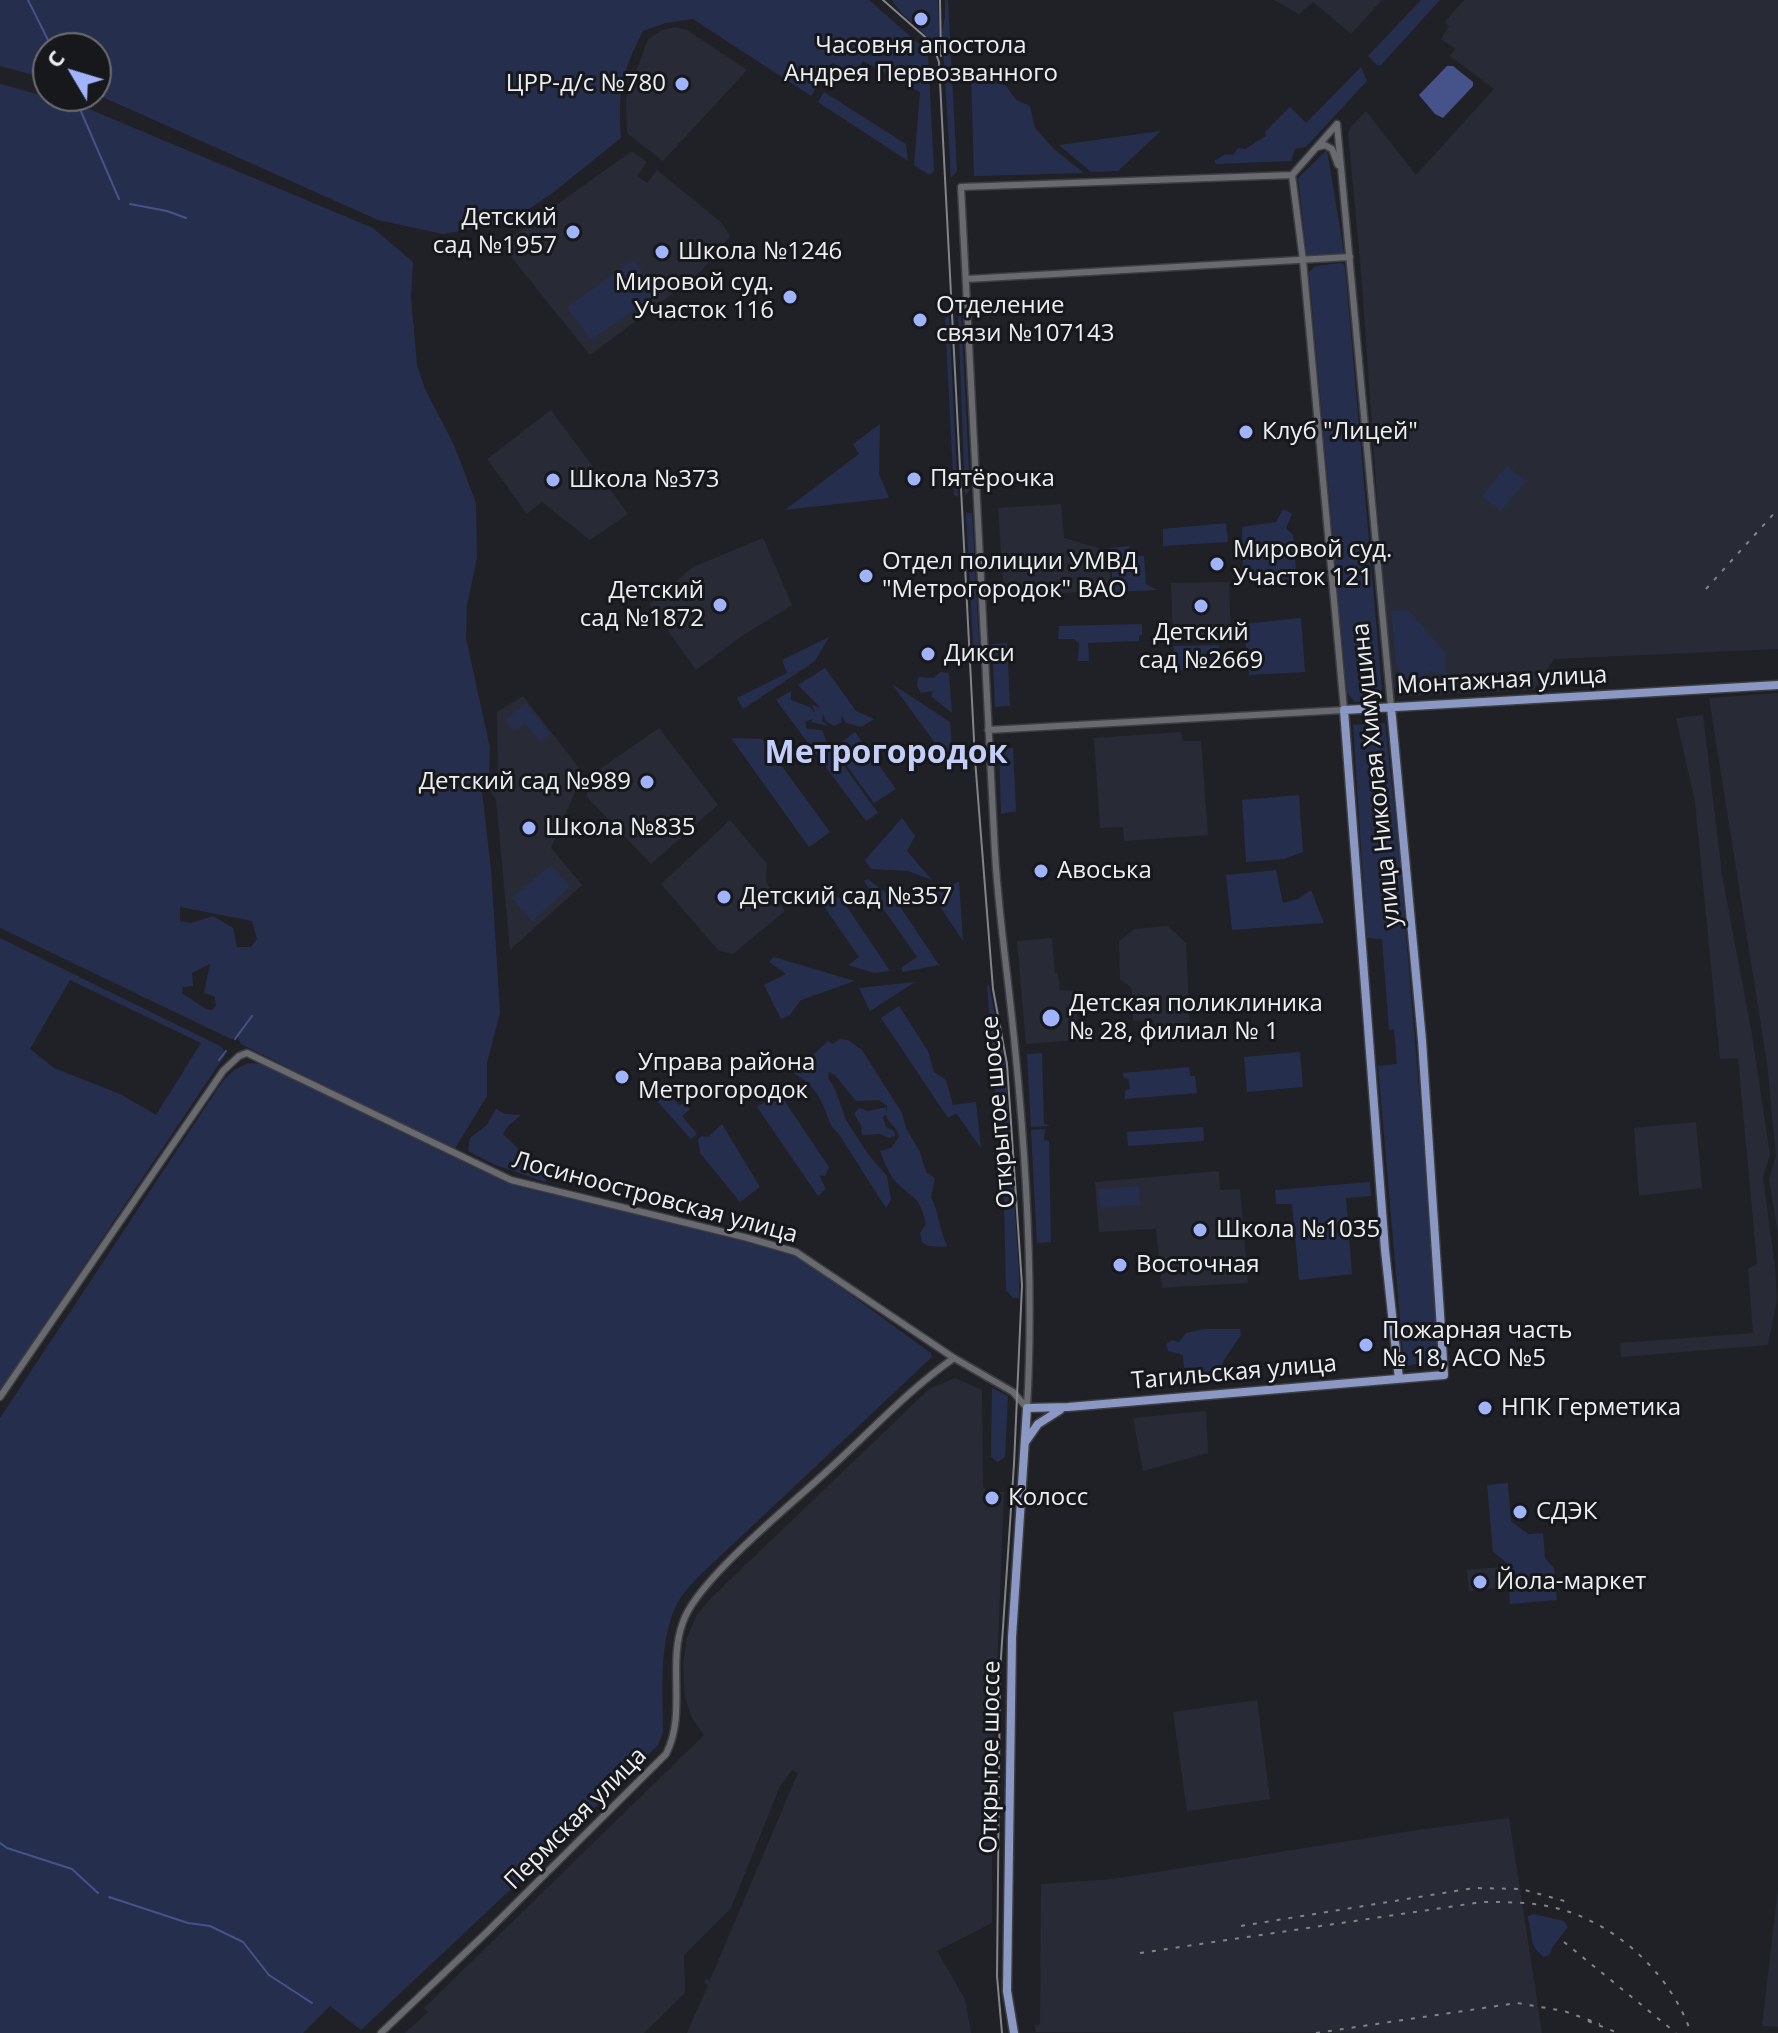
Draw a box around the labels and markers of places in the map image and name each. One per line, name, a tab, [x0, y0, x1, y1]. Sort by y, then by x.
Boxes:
marker: Часовня апостола Андрея Первозванного	[912, 10, 930, 28]
place label: Часовня апостола Андрея Первозванного	[784, 32, 1058, 88]
place label: ЦРР-д/с №780	[506, 70, 666, 98]
marker: ЦРР-д/с №780	[673, 75, 691, 93]
place label: Детский сад №1957	[433, 204, 557, 260]
marker: Детский сад №1957	[564, 223, 582, 241]
place label: Школа №1246	[678, 238, 842, 266]
marker: Школа №1246	[653, 243, 671, 261]
place label: Мировой суд. Участок 116	[615, 269, 774, 325]
marker: Мировой суд. Участок 116	[781, 288, 799, 306]
place label: Отделение связи №107143	[936, 292, 1114, 348]
marker: Отделение связи №107143	[911, 311, 929, 329]
place label: Клуб "Лицей"	[1262, 418, 1418, 446]
marker: Клуб "Лицей"	[1237, 423, 1255, 441]
place label: Пятёрочка	[930, 465, 1055, 493]
place label: Школа №373	[569, 466, 720, 494]
marker: Пятёрочка	[905, 470, 923, 488]
marker: Школа №373	[544, 471, 562, 489]
place label: Мировой суд. Участок 121	[1233, 536, 1392, 592]
place label: Отдел полиции УМВД "Метрогородок" ВАО	[882, 548, 1138, 604]
marker: Мировой суд. Участок 121	[1208, 555, 1226, 573]
marker: Отдел полиции УМВД "Метрогородок" ВАО	[857, 567, 875, 585]
place label: Детский сад №1872	[580, 577, 704, 633]
marker: Детский сад №1872	[711, 596, 729, 614]
marker: Детский сад №2669	[1192, 597, 1210, 615]
place label: Детский сад №2669	[1139, 619, 1263, 675]
place label: Дикси	[944, 640, 1015, 668]
marker: Дикси	[919, 645, 937, 663]
place label: Детский сад №989	[419, 768, 631, 796]
marker: Детский сад №989	[638, 773, 656, 791]
place label: Школа №835	[545, 814, 696, 842]
marker: Школа №835	[520, 819, 538, 837]
place label: Авоська	[1057, 857, 1152, 885]
marker: Авоська	[1032, 862, 1050, 880]
place label: Детский сад №357	[740, 883, 952, 911]
marker: Детский сад №357	[715, 888, 733, 906]
place label: Детская поликлиника № 28, филиал № 1	[1069, 990, 1323, 1046]
marker: Детская поликлиника № 28, филиал № 1	[1040, 1007, 1062, 1029]
place label: Управа района Метрогородок	[638, 1049, 815, 1105]
marker: Управа района Метрогородок	[613, 1068, 631, 1086]
place label: Школа №1035	[1216, 1216, 1380, 1244]
marker: Школа №1035	[1191, 1221, 1209, 1239]
place label: Восточная	[1136, 1251, 1260, 1279]
marker: Восточная	[1111, 1256, 1129, 1274]
place label: Пожарная часть № 18, АСО №5	[1382, 1317, 1572, 1373]
marker: Пожарная часть № 18, АСО №5	[1357, 1336, 1375, 1354]
place label: НПК Герметика	[1501, 1394, 1681, 1422]
marker: НПК Герметика	[1476, 1399, 1494, 1417]
place label: Колосс	[1008, 1484, 1088, 1512]
marker: Колосс	[983, 1489, 1001, 1507]
place label: СДЭК	[1536, 1498, 1597, 1526]
marker: СДЭК	[1511, 1503, 1529, 1521]
place label: Йола-маркет	[1496, 1568, 1646, 1596]
marker: Йола-маркет	[1471, 1573, 1489, 1591]

